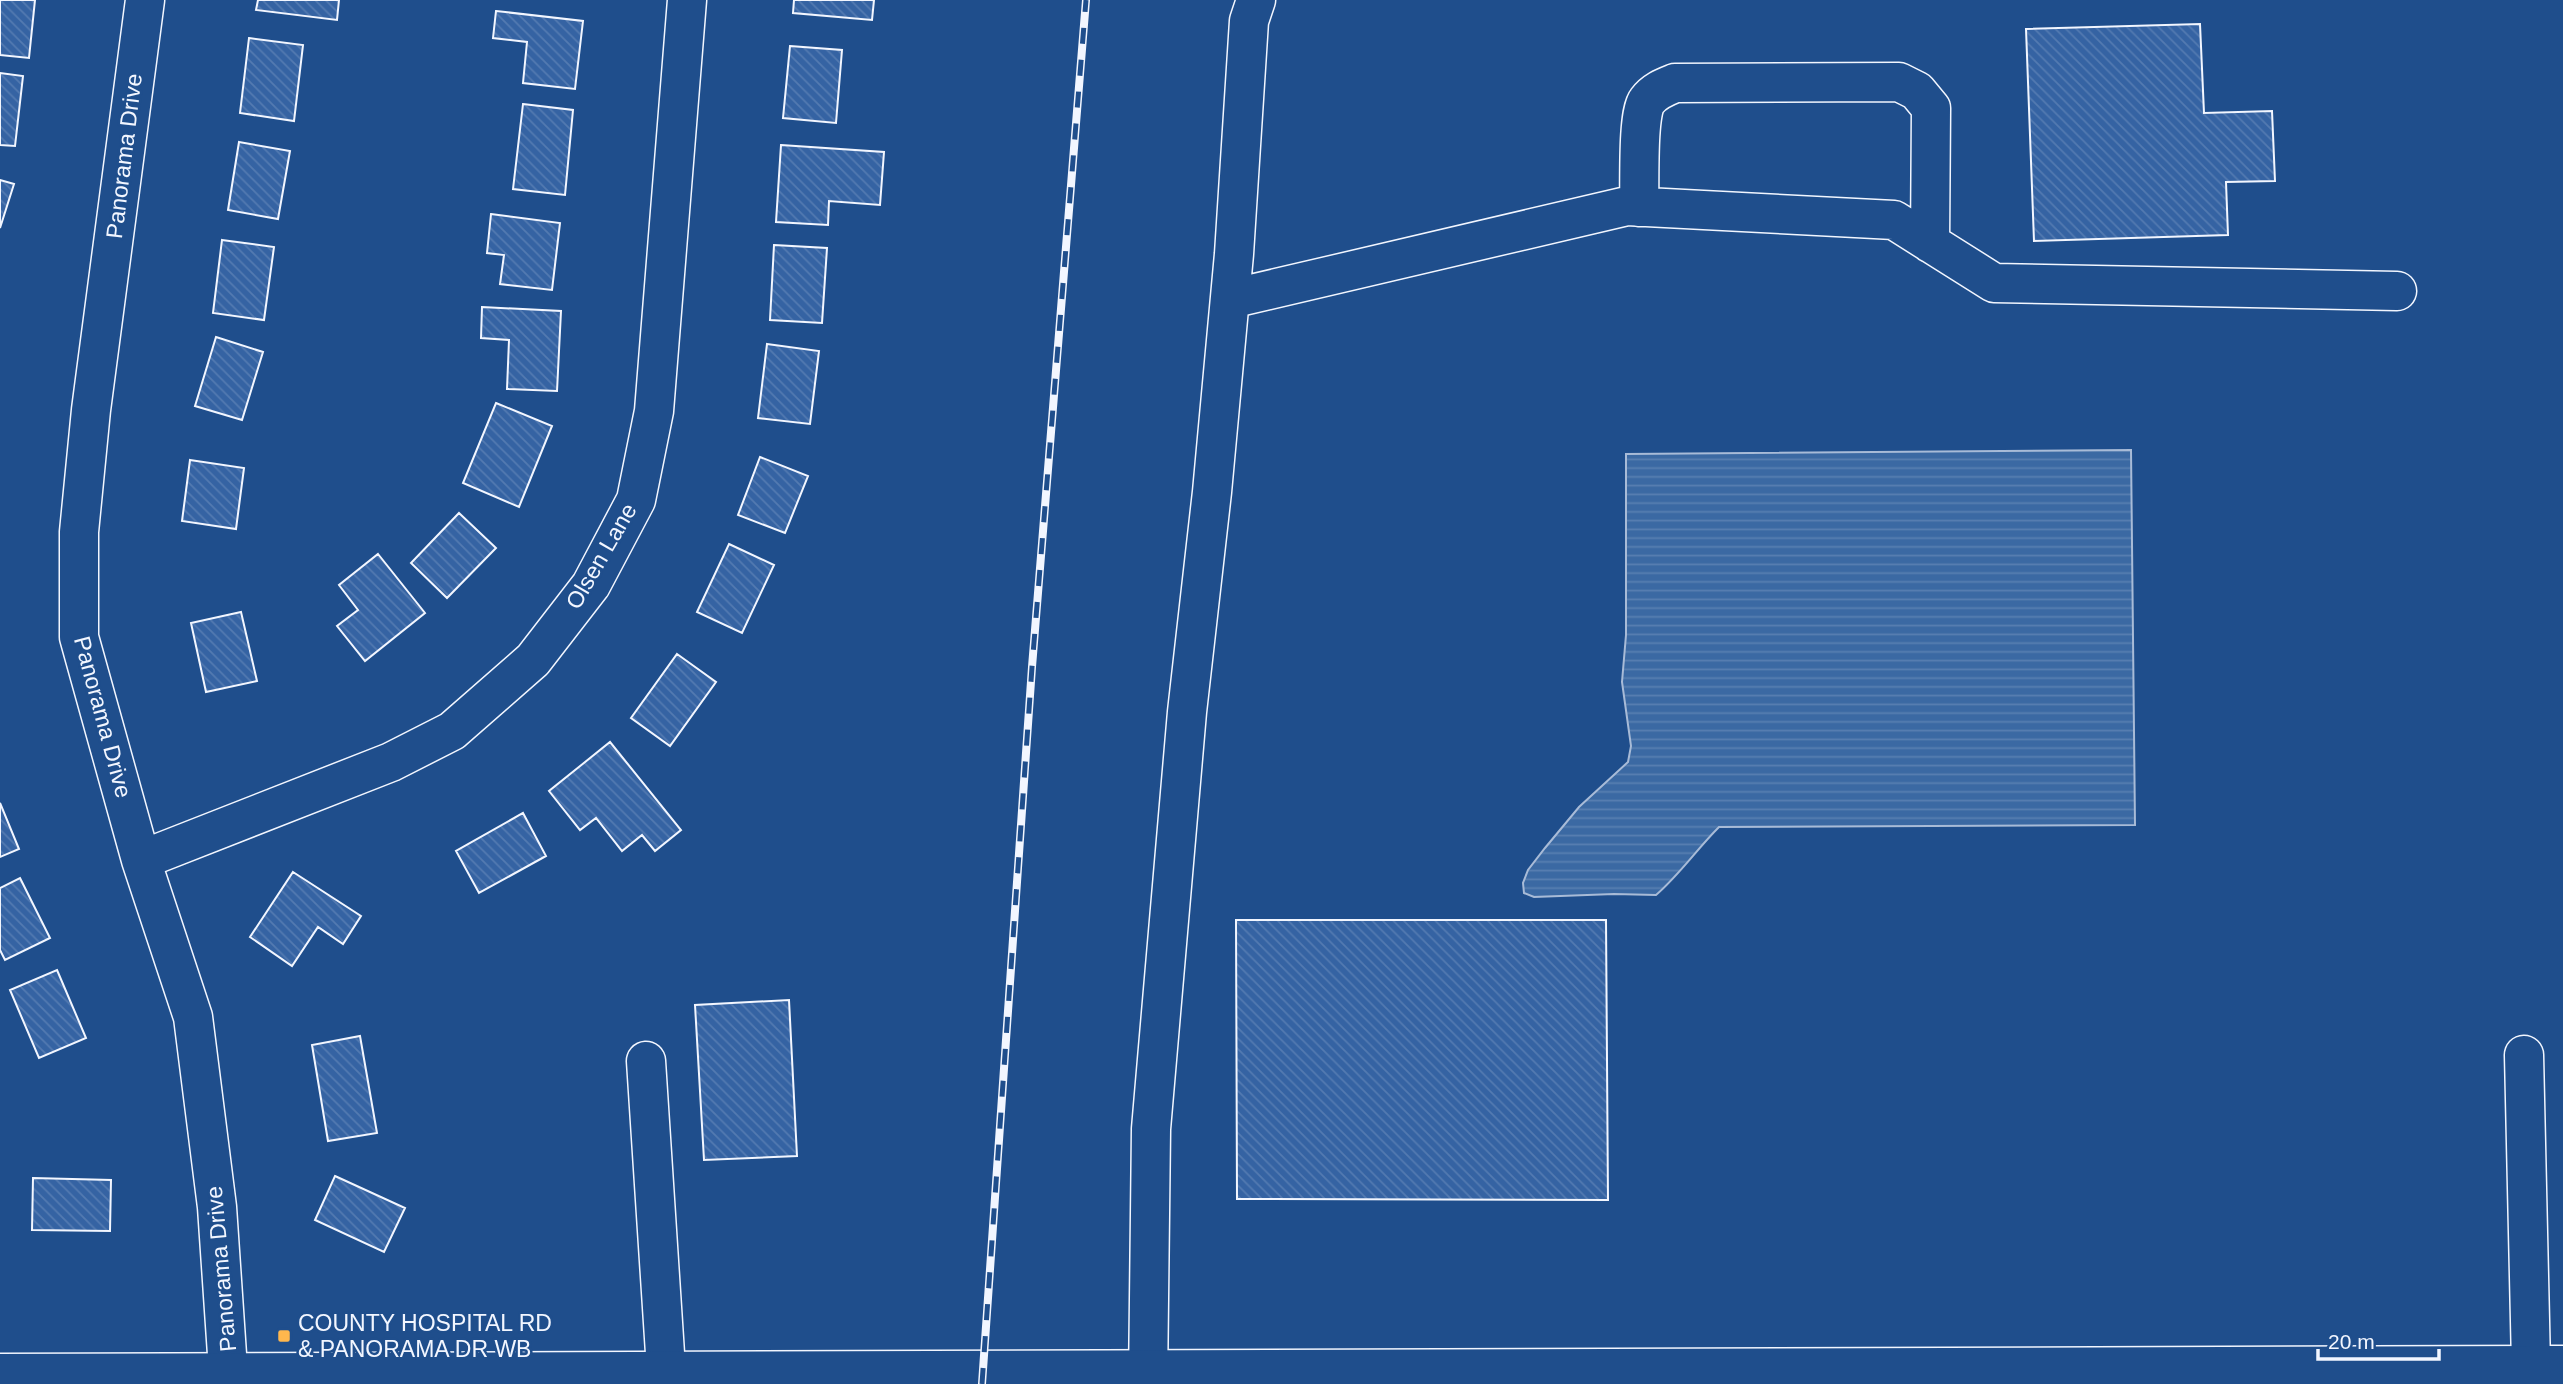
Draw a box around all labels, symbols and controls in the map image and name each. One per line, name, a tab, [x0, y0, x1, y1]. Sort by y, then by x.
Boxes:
street label: Panorama Drive	[101, 72, 147, 240]
street label: Olsen Lane	[560, 499, 642, 613]
street label: Panorama Drive	[69, 633, 137, 801]
street label: Panorama Drive	[201, 1185, 241, 1353]
place label: COUNTY HOSPITAL RD & PANORAMA DR WB	[298, 1310, 552, 1362]
scale bar	[2318, 1318, 2439, 1362]
marker: COUNTY HOSPITAL RD & PANORAMA DR WB	[276, 1328, 292, 1344]
text: 20 m	[2328, 1330, 2375, 1353]

